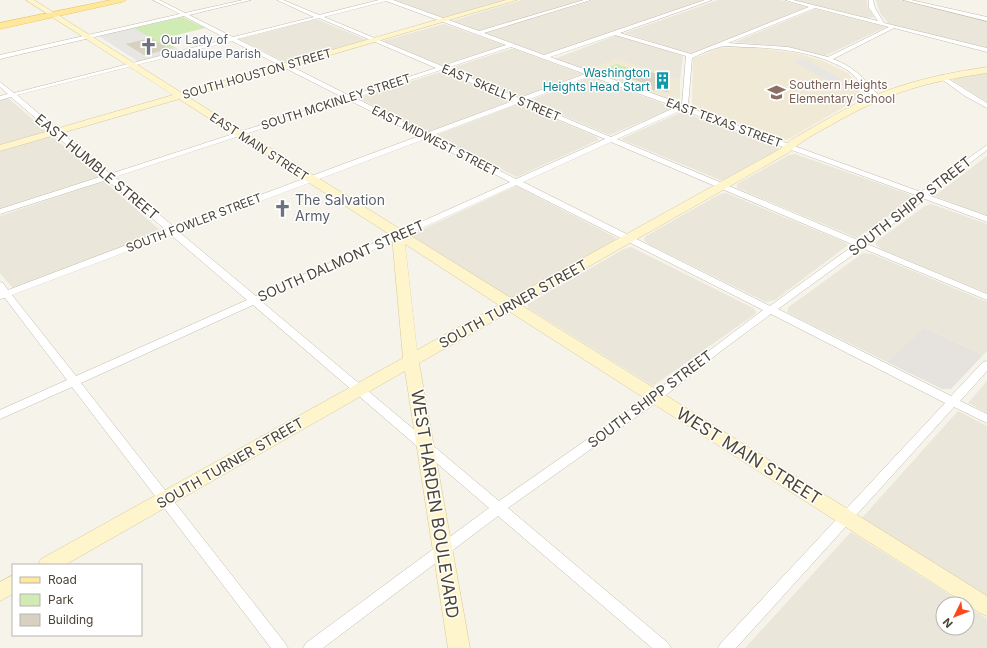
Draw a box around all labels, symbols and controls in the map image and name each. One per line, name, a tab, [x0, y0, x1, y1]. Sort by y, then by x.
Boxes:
place label: Our Lady of Guadalupe Parish	[161, 32, 261, 61]
church icon: Our Lady of Guadalupe Parish	[138, 37, 158, 57]
street label: SOUTH HOUSTON STREET	[180, 45, 334, 102]
street label: EAST SKELLY STREET	[440, 61, 563, 124]
place label: Washington Heights Head Start	[543, 65, 650, 94]
street label: SOUTH MCKINLEY STREET	[259, 70, 413, 133]
building icon: Washington Heights Head Start	[653, 70, 673, 90]
place label: Southern Heights Elementary School	[789, 77, 895, 106]
school or university icon: Southern Heights Elementary School	[766, 82, 786, 102]
street label: EAST TEXAS STREET	[664, 95, 784, 151]
street label: EAST MIDWEST STREET	[369, 102, 501, 179]
street label: EAST MAIN STREET	[207, 109, 312, 184]
street label: EAST HUMBLE STREET	[32, 110, 162, 223]
street label: SOUTH SHIPP STREET	[845, 152, 975, 259]
street label: SOUTH FOWLER STREET	[124, 190, 264, 255]
place label: The Salvation Army	[295, 191, 385, 224]
church icon: The Salvation Army	[272, 198, 292, 218]
street label: SOUTH DALMONT STREET	[255, 216, 427, 305]
street label: SOUTH TURNER STREET	[436, 256, 590, 351]
street label: SOUTH SHIPP STREET	[584, 346, 715, 451]
street label: WEST HARDEN BOULEVARD	[407, 388, 463, 620]
street label: WEST MAIN STREET	[673, 403, 825, 509]
street label: SOUTH TURNER STREET	[153, 414, 306, 512]
legend	[12, 564, 142, 636]
text: Road	[48, 572, 77, 587]
text: Park	[48, 592, 74, 607]
north arrow	[935, 596, 975, 636]
text: Building	[48, 612, 93, 627]
text: N	[940, 615, 956, 631]

